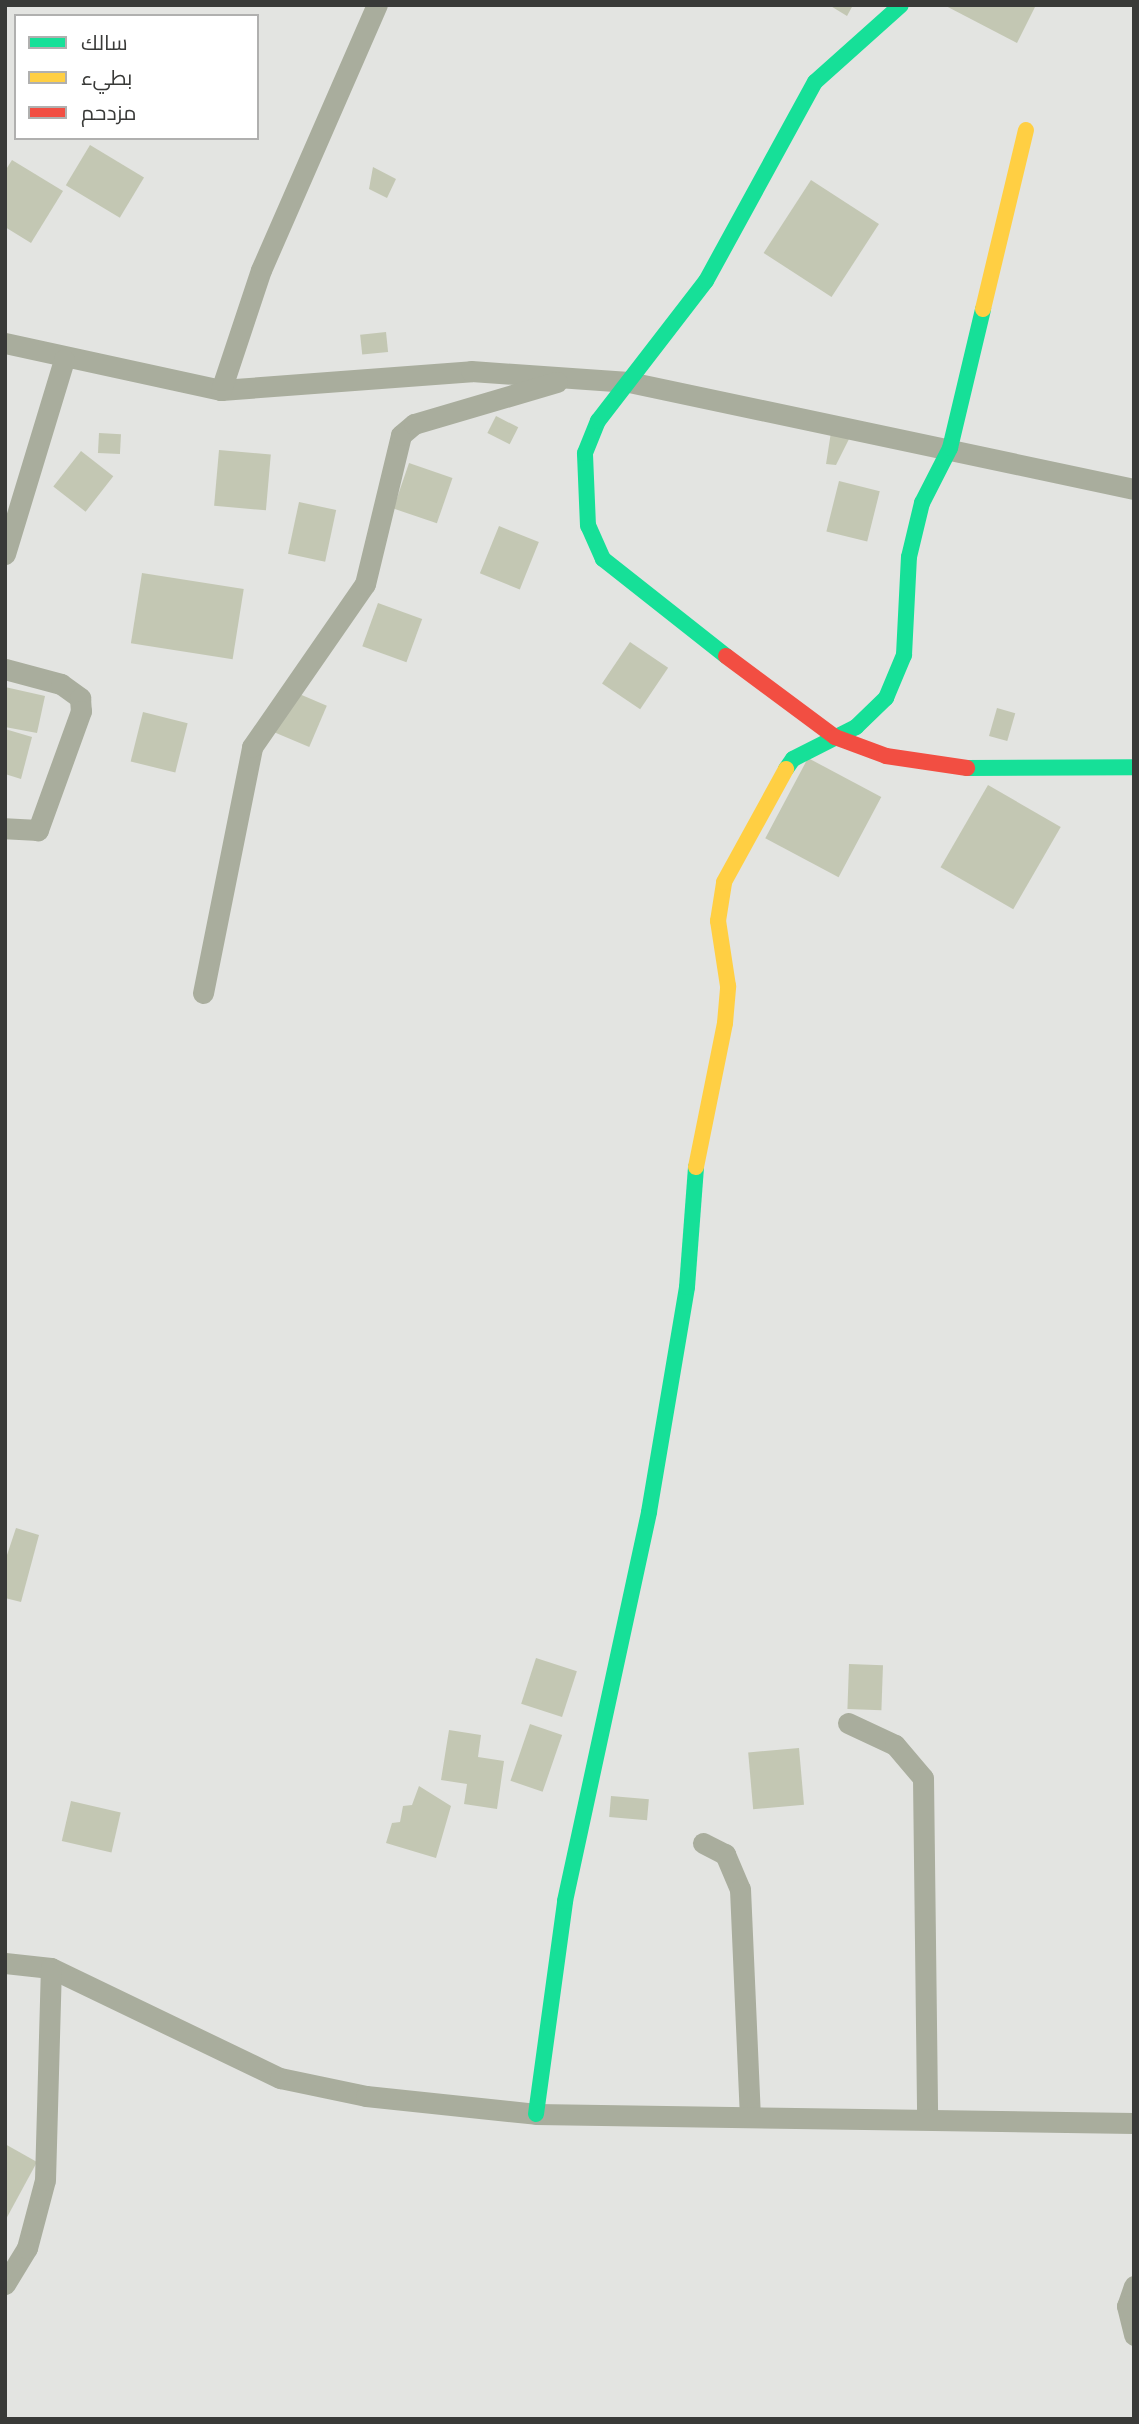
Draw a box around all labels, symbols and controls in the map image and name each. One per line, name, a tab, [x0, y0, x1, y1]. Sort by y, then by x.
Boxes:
legend	[14, 14, 259, 140]
text: سالك	[81, 30, 128, 56]
text: بطيء	[81, 65, 132, 91]
text: مزدحم	[81, 100, 136, 126]

